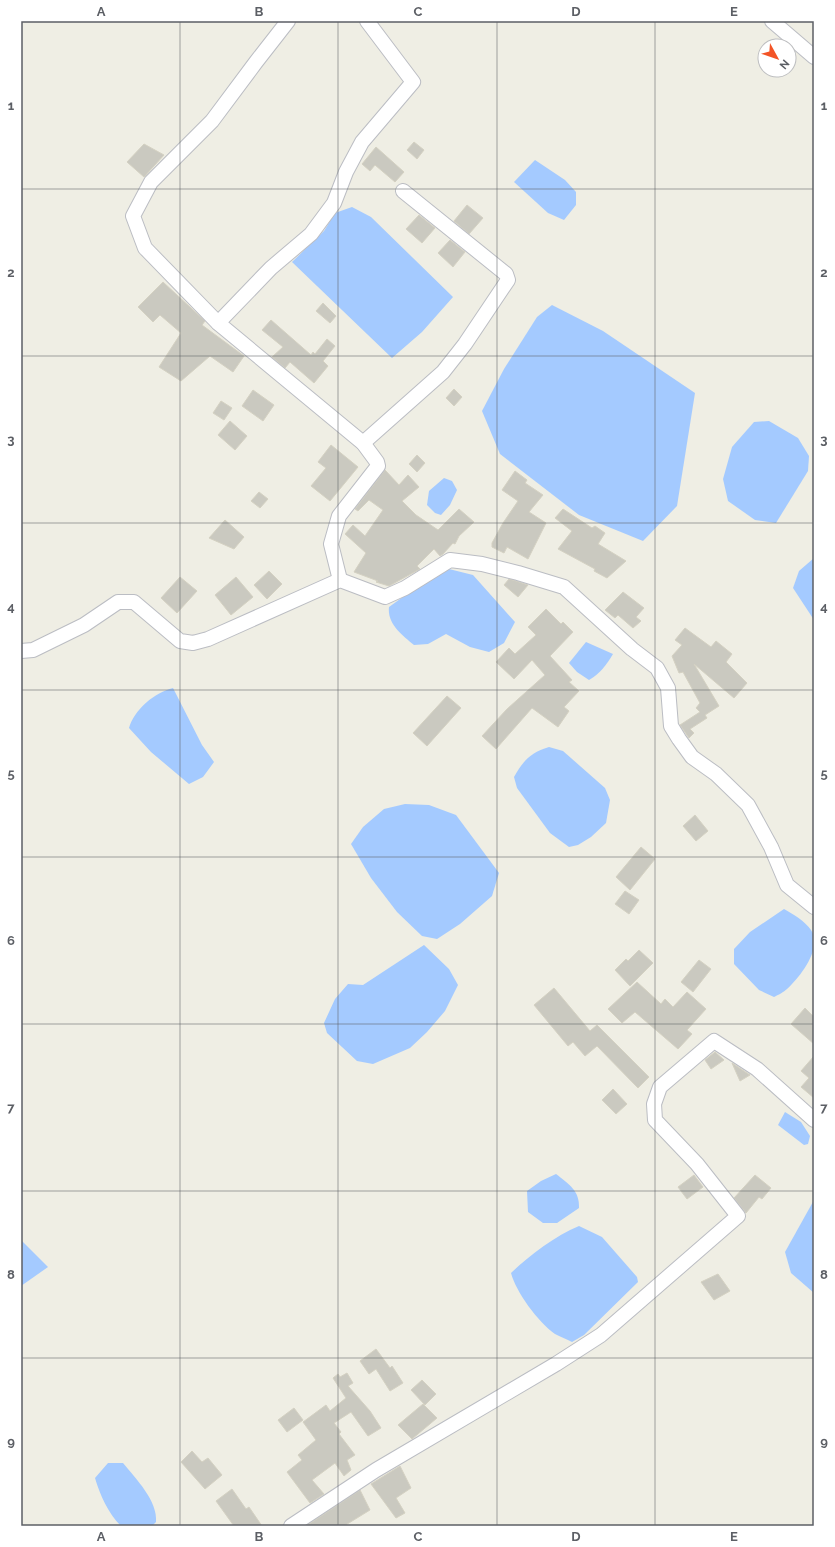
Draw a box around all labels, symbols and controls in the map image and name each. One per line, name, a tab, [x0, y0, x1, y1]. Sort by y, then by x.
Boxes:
text: A	[97, 4, 106, 19]
text: B	[255, 4, 264, 19]
text: C	[414, 4, 423, 19]
text: D	[571, 4, 581, 19]
text: E	[730, 4, 738, 19]
north arrow	[757, 38, 797, 78]
text: N	[777, 57, 792, 72]
text: 1	[8, 98, 15, 113]
text: 1	[821, 98, 828, 113]
text: 2	[7, 265, 15, 280]
text: 2	[820, 265, 828, 280]
text: 3	[7, 432, 15, 447]
text: 3	[820, 432, 828, 447]
text: 4	[7, 599, 15, 614]
text: 4	[820, 599, 828, 614]
text: 5	[7, 766, 15, 781]
text: 5	[820, 766, 828, 781]
text: 6	[7, 933, 15, 948]
text: 6	[820, 933, 828, 948]
text: 7	[7, 1100, 15, 1115]
text: 7	[820, 1100, 828, 1115]
text: 8	[7, 1267, 15, 1282]
text: 8	[820, 1267, 828, 1282]
text: 9	[7, 1434, 15, 1449]
text: 9	[820, 1434, 828, 1449]
text: A	[97, 1529, 106, 1544]
text: B	[255, 1529, 264, 1544]
text: C	[414, 1529, 423, 1544]
text: D	[571, 1529, 581, 1544]
text: E	[730, 1529, 738, 1544]

